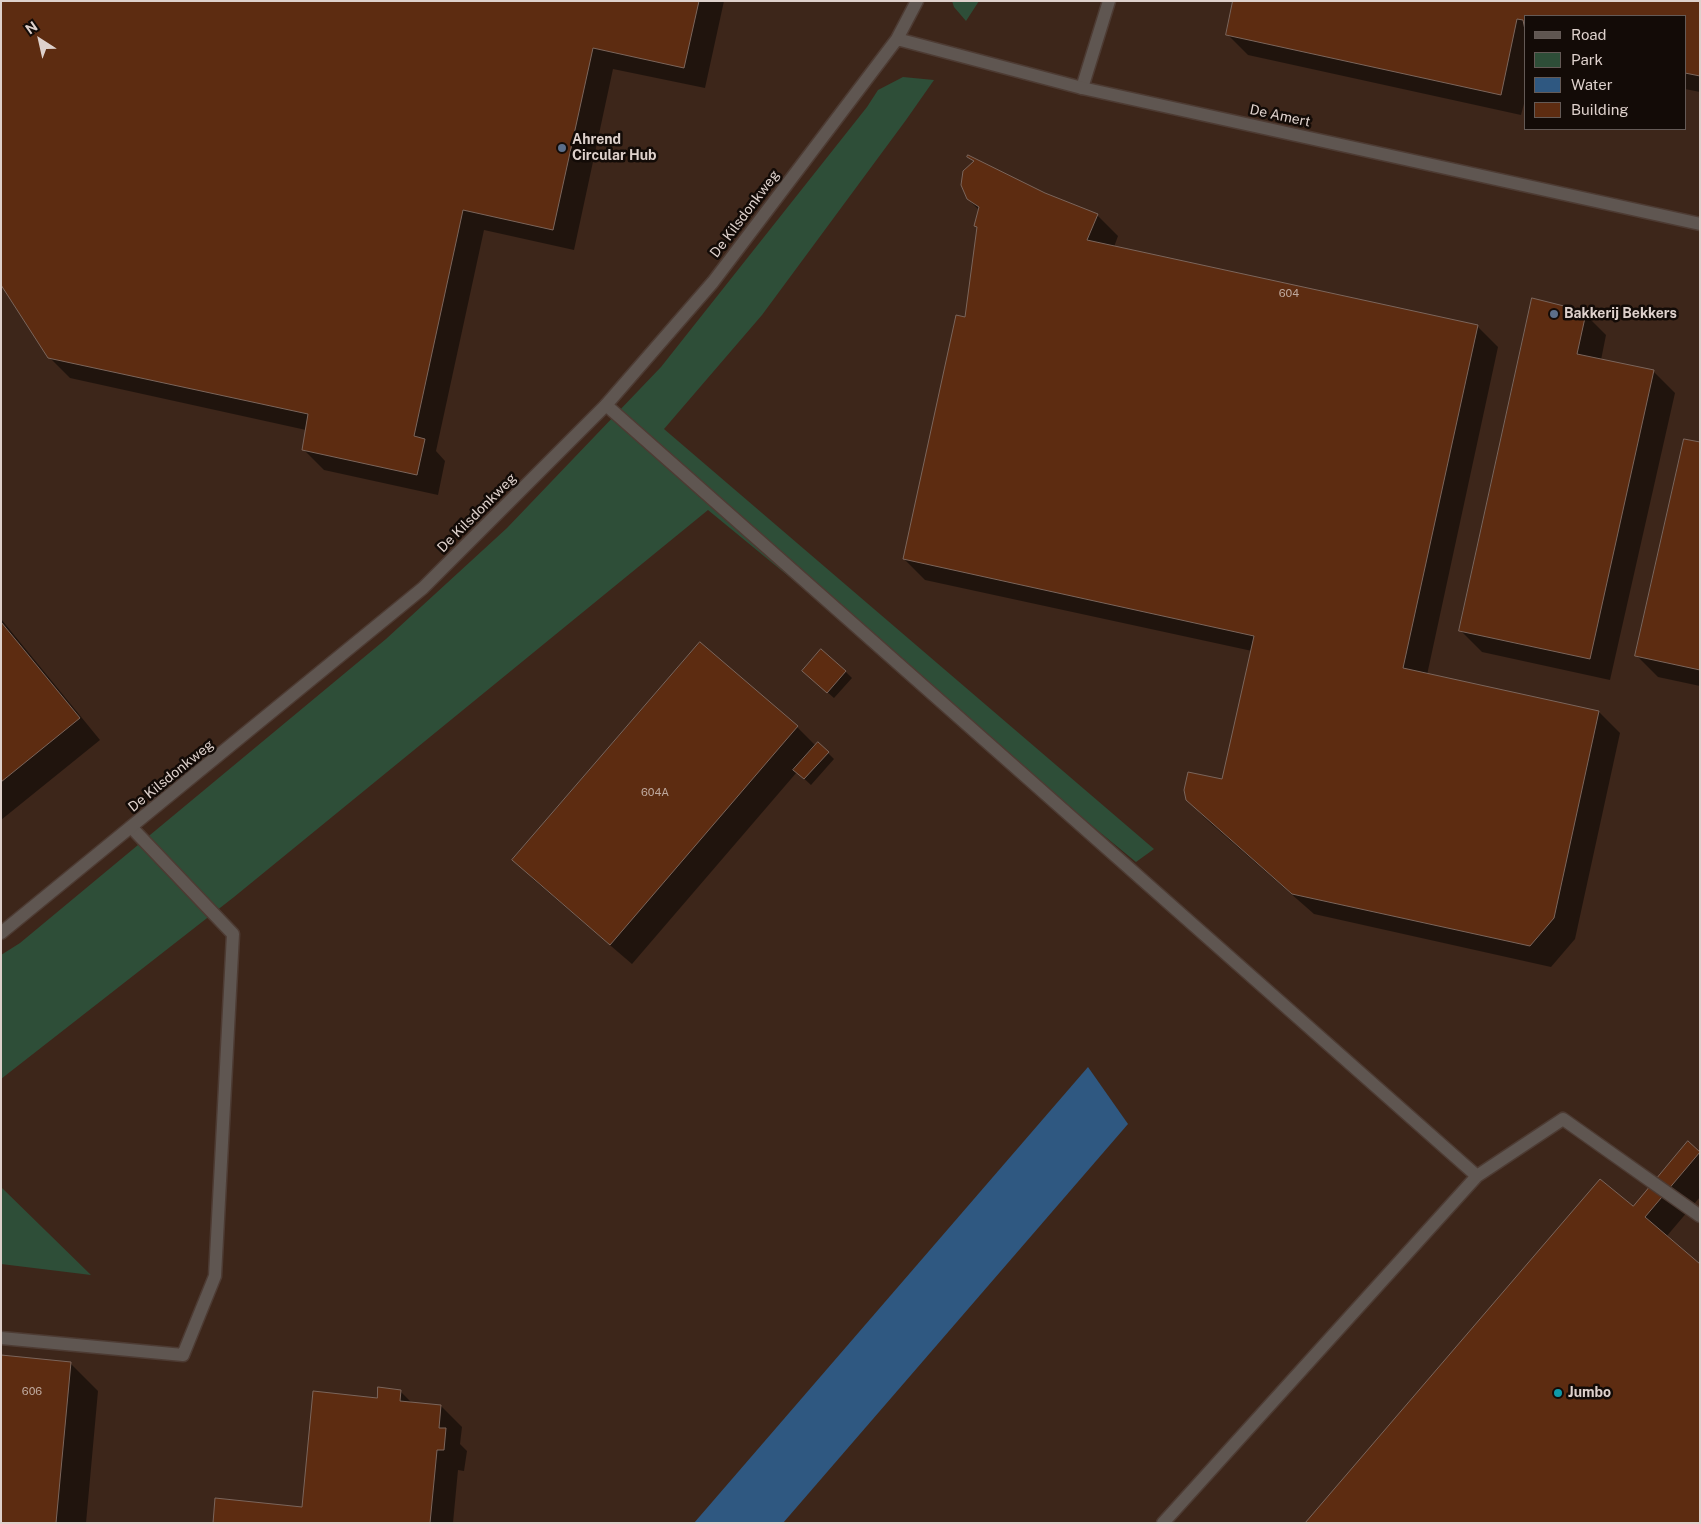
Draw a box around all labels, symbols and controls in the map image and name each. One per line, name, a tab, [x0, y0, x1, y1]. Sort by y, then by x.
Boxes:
north arrow	[15, 15, 65, 65]
legend	[1524, 15, 1686, 130]
text: N	[22, 18, 40, 37]
text: Road	[1571, 26, 1607, 43]
text: Park	[1571, 51, 1603, 68]
text: Water	[1571, 76, 1613, 93]
street label: De Amert	[1248, 101, 1312, 131]
text: Building	[1571, 101, 1629, 118]
place label: Ahrend Circular Hub	[572, 132, 657, 164]
marker: Ahrend Circular Hub	[556, 142, 568, 154]
street label: De Kilsdonkweg	[707, 167, 783, 261]
house number: 604	[1279, 287, 1299, 301]
place label: Bakkerij Bekkers	[1564, 306, 1677, 322]
marker: Bakkerij Bekkers	[1548, 308, 1560, 320]
street label: De Kilsdonkweg	[434, 470, 520, 556]
street label: De Kilsdonkweg	[125, 736, 217, 816]
house number: 604A	[641, 786, 669, 800]
house number: 606	[22, 1385, 42, 1399]
place label: Jumbo	[1568, 1385, 1611, 1401]
marker: Jumbo	[1552, 1387, 1564, 1399]

